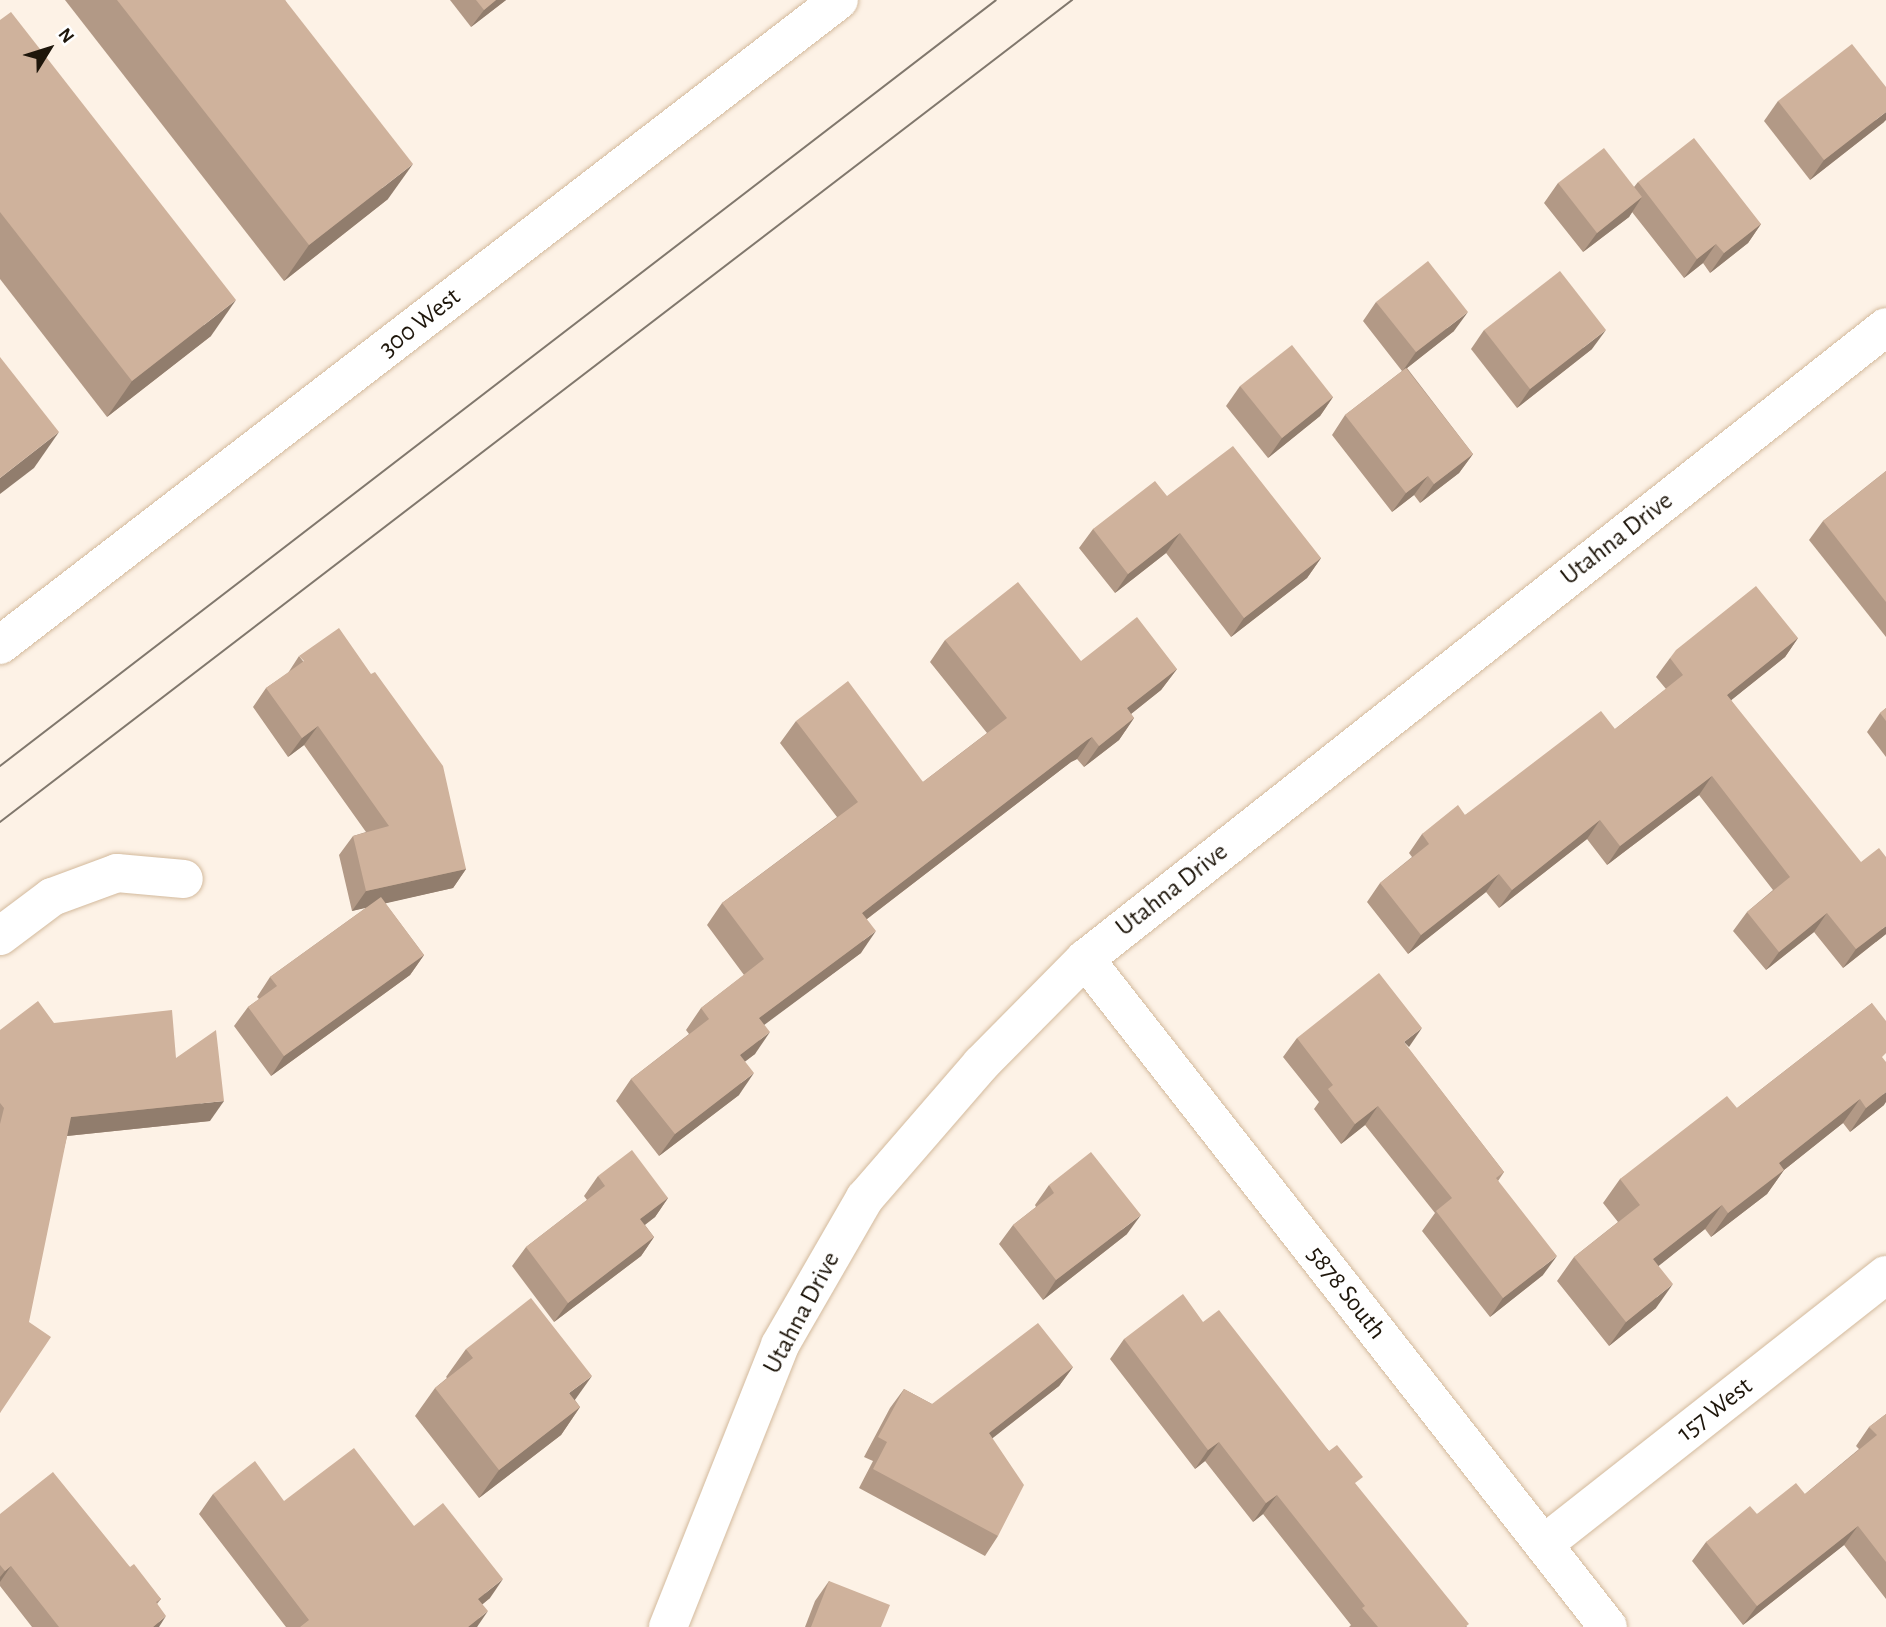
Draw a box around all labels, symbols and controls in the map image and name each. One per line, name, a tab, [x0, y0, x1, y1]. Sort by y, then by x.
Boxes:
north arrow	[14, 14, 84, 84]
text: N	[54, 25, 77, 47]
street label: 300 West	[373, 282, 467, 364]
street label: Utahna Drive	[1555, 486, 1679, 592]
street label: Utahna Drive	[1110, 837, 1234, 943]
street label: 5878 South	[1300, 1240, 1392, 1346]
street label: Utahna Drive	[757, 1247, 847, 1379]
street label: 157 West	[1671, 1371, 1759, 1449]

